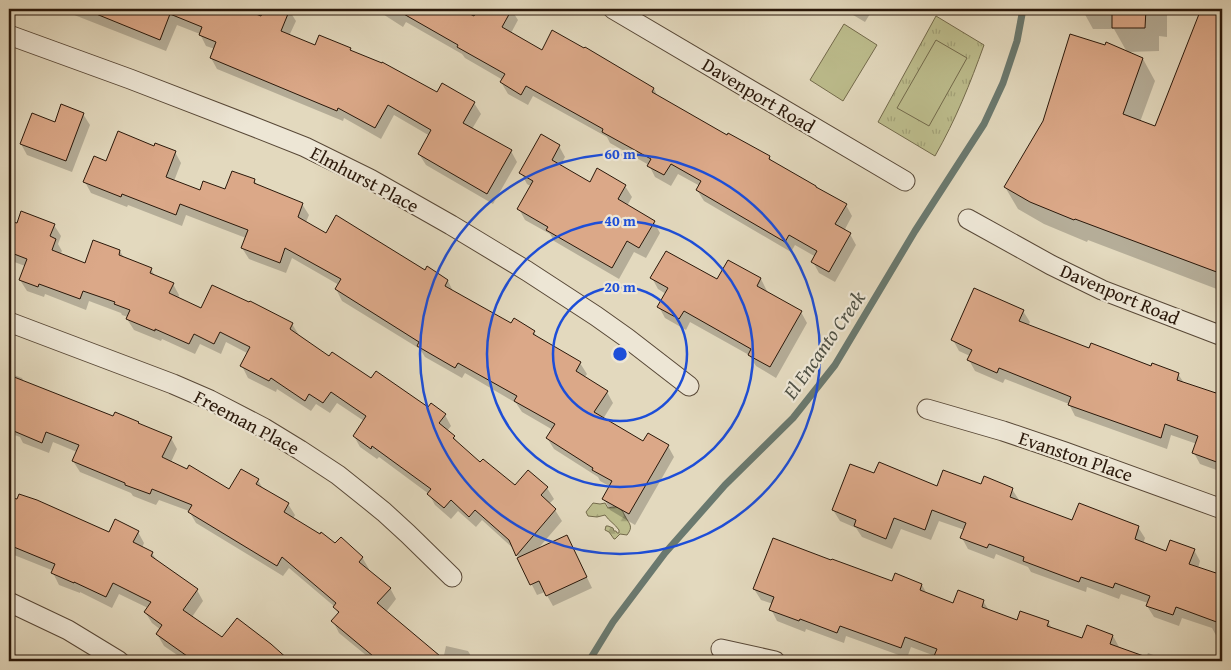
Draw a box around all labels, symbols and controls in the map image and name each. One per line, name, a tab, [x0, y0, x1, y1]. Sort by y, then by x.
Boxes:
street label: Davenport Road	[697, 50, 821, 140]
street label: Elmhurst Place	[306, 139, 424, 219]
text: 60 m	[604, 143, 636, 164]
text: 40 m	[604, 210, 636, 231]
street label: Davenport Road	[1056, 256, 1185, 332]
text: 20 m	[604, 276, 636, 297]
water label: El Encanto Creek	[775, 284, 872, 406]
centre of rings	[611, 345, 629, 363]
street label: Freeman Place	[189, 382, 305, 462]
street label: Evanston Place	[1015, 423, 1137, 489]

